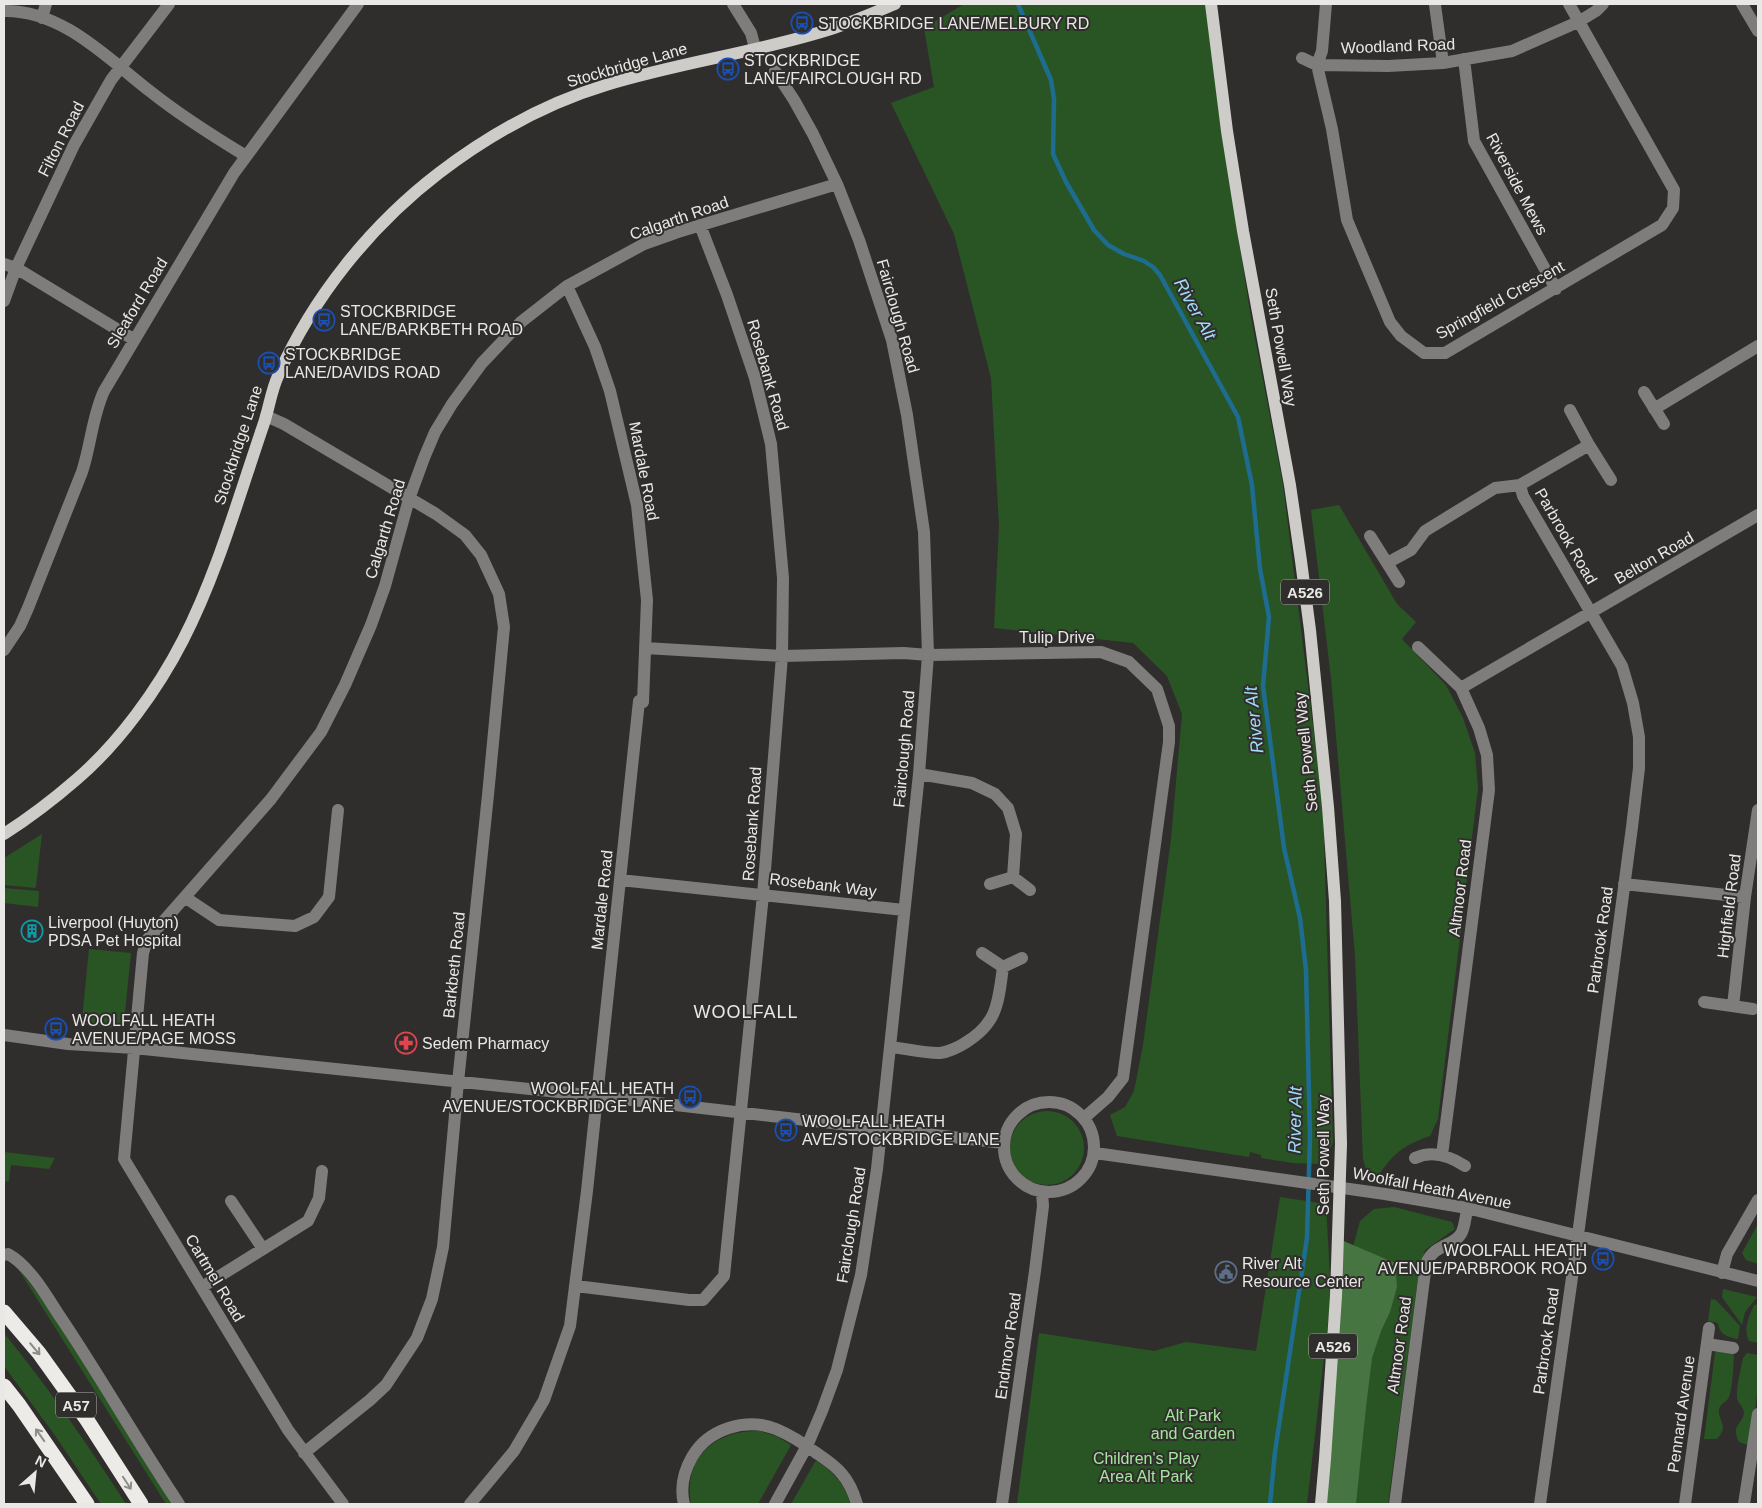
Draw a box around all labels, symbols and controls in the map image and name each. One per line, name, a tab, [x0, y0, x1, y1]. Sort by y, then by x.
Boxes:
bus stop icon: STOCKBRIDGE LANE/MELBURY RD	[790, 11, 814, 35]
place label: STOCKBRIDGE LANE/MELBURY RD	[818, 15, 1089, 32]
street label: Woodland Road	[1341, 36, 1455, 56]
street label: Stockbridge Lane	[565, 40, 689, 90]
place label: STOCKBRIDGE LANE/FAIRCLOUGH RD	[744, 52, 922, 87]
bus stop icon: STOCKBRIDGE LANE/FAIRCLOUGH RD	[716, 57, 740, 81]
street label: Filton Road	[35, 99, 87, 179]
street label: Riverside Mews	[1483, 130, 1551, 238]
street label: Calgarth Road	[627, 193, 731, 243]
street label: Sleaford Road	[103, 255, 171, 351]
street label: Fairclough Road	[874, 257, 922, 375]
street label: Springfield Crescent	[1433, 257, 1568, 342]
water label: River Alt	[1170, 275, 1221, 344]
street label: Seth Powell Way	[1262, 286, 1300, 408]
place label: STOCKBRIDGE LANE/BARKBETH ROAD	[340, 303, 523, 338]
bus stop icon: STOCKBRIDGE LANE/BARKBETH ROAD	[312, 308, 336, 332]
street label: Rosebank Road	[744, 318, 792, 432]
place label: STOCKBRIDGE LANE/DAVIDS ROAD	[285, 346, 440, 381]
bus stop icon: STOCKBRIDGE LANE/DAVIDS ROAD	[257, 351, 281, 375]
street label: Stockbridge Lane	[211, 383, 265, 507]
street label: Mardale Road	[626, 420, 662, 522]
street label: Calgarth Road	[362, 477, 408, 581]
street label: Parbrook Road	[1532, 485, 1600, 587]
street label: Belton Road	[1612, 529, 1696, 587]
road number: A526	[1281, 580, 1329, 604]
street label: Tulip Drive	[1019, 629, 1095, 646]
water label: River Alt	[1240, 684, 1267, 755]
street label: Fairclough Road	[890, 690, 918, 808]
street label: Seth Powell Way	[1291, 691, 1321, 813]
street label: Rosebank Road	[740, 766, 764, 882]
street label: Altmoor Road	[1446, 838, 1474, 938]
street label: Mardale Road	[588, 849, 616, 951]
street label: Highfield Road	[1714, 853, 1744, 959]
street label: Rosebank Way	[768, 870, 878, 900]
street label: Parbrook Road	[1584, 886, 1616, 994]
street label: Barkbeth Road	[440, 911, 468, 1019]
place label: Liverpool (Huyton) PDSA Pet Hospital	[48, 914, 181, 949]
building icon: Liverpool (Huyton) PDSA Pet Hospital	[20, 919, 44, 943]
district label: WOOLFALL	[693, 1002, 799, 1022]
place label: WOOLFALL HEATH AVENUE/PAGE MOSS	[72, 1012, 236, 1047]
bus stop icon: WOOLFALL HEATH AVENUE/PAGE MOSS	[44, 1017, 68, 1041]
pharmacy icon: Sedem Pharmacy	[394, 1031, 418, 1055]
place label: Sedem Pharmacy	[422, 1035, 549, 1052]
place label: WOOLFALL HEATH AVENUE/STOCKBRIDGE LANE	[443, 1080, 674, 1115]
bus stop icon: WOOLFALL HEATH AVENUE/STOCKBRIDGE LANE	[678, 1085, 702, 1109]
water label: River Alt	[1284, 1085, 1306, 1154]
street label: Seth Powell Way	[1315, 1095, 1332, 1215]
place label: WOOLFALL HEATH AVE/STOCKBRIDGE LANE	[802, 1113, 1000, 1148]
bus stop icon: WOOLFALL HEATH AVE/STOCKBRIDGE LANE	[774, 1118, 798, 1142]
street label: Woolfall Heath Avenue	[1351, 1164, 1513, 1212]
street label: Fairclough Road	[833, 1166, 869, 1284]
street label: Cartmel Road	[182, 1231, 248, 1325]
place label: WOOLFALL HEATH AVENUE/PARBROOK ROAD	[1378, 1242, 1587, 1277]
bus stop icon: WOOLFALL HEATH AVENUE/PARBROOK ROAD	[1591, 1247, 1615, 1271]
place label: River Alt Resource Center	[1242, 1255, 1364, 1290]
public building icon: River Alt Resource Center	[1214, 1260, 1238, 1284]
street label: Parbrook Road	[1530, 1287, 1562, 1395]
street label: Endmoor Road	[992, 1292, 1024, 1400]
street label: Altmoor Road	[1384, 1295, 1414, 1395]
road number: A526	[1309, 1334, 1357, 1358]
one-way arrow	[30, 1342, 41, 1355]
street label: Pennard Avenue	[1664, 1354, 1698, 1474]
road number: A57	[56, 1392, 96, 1418]
park label: Alt Park and Garden	[1151, 1407, 1235, 1442]
one-way arrow	[35, 1428, 45, 1442]
north arrow	[10, 1448, 60, 1498]
park label: Children's Play Area Alt Park	[1093, 1450, 1199, 1485]
text: N	[33, 1452, 49, 1471]
one-way arrow	[122, 1476, 133, 1490]

